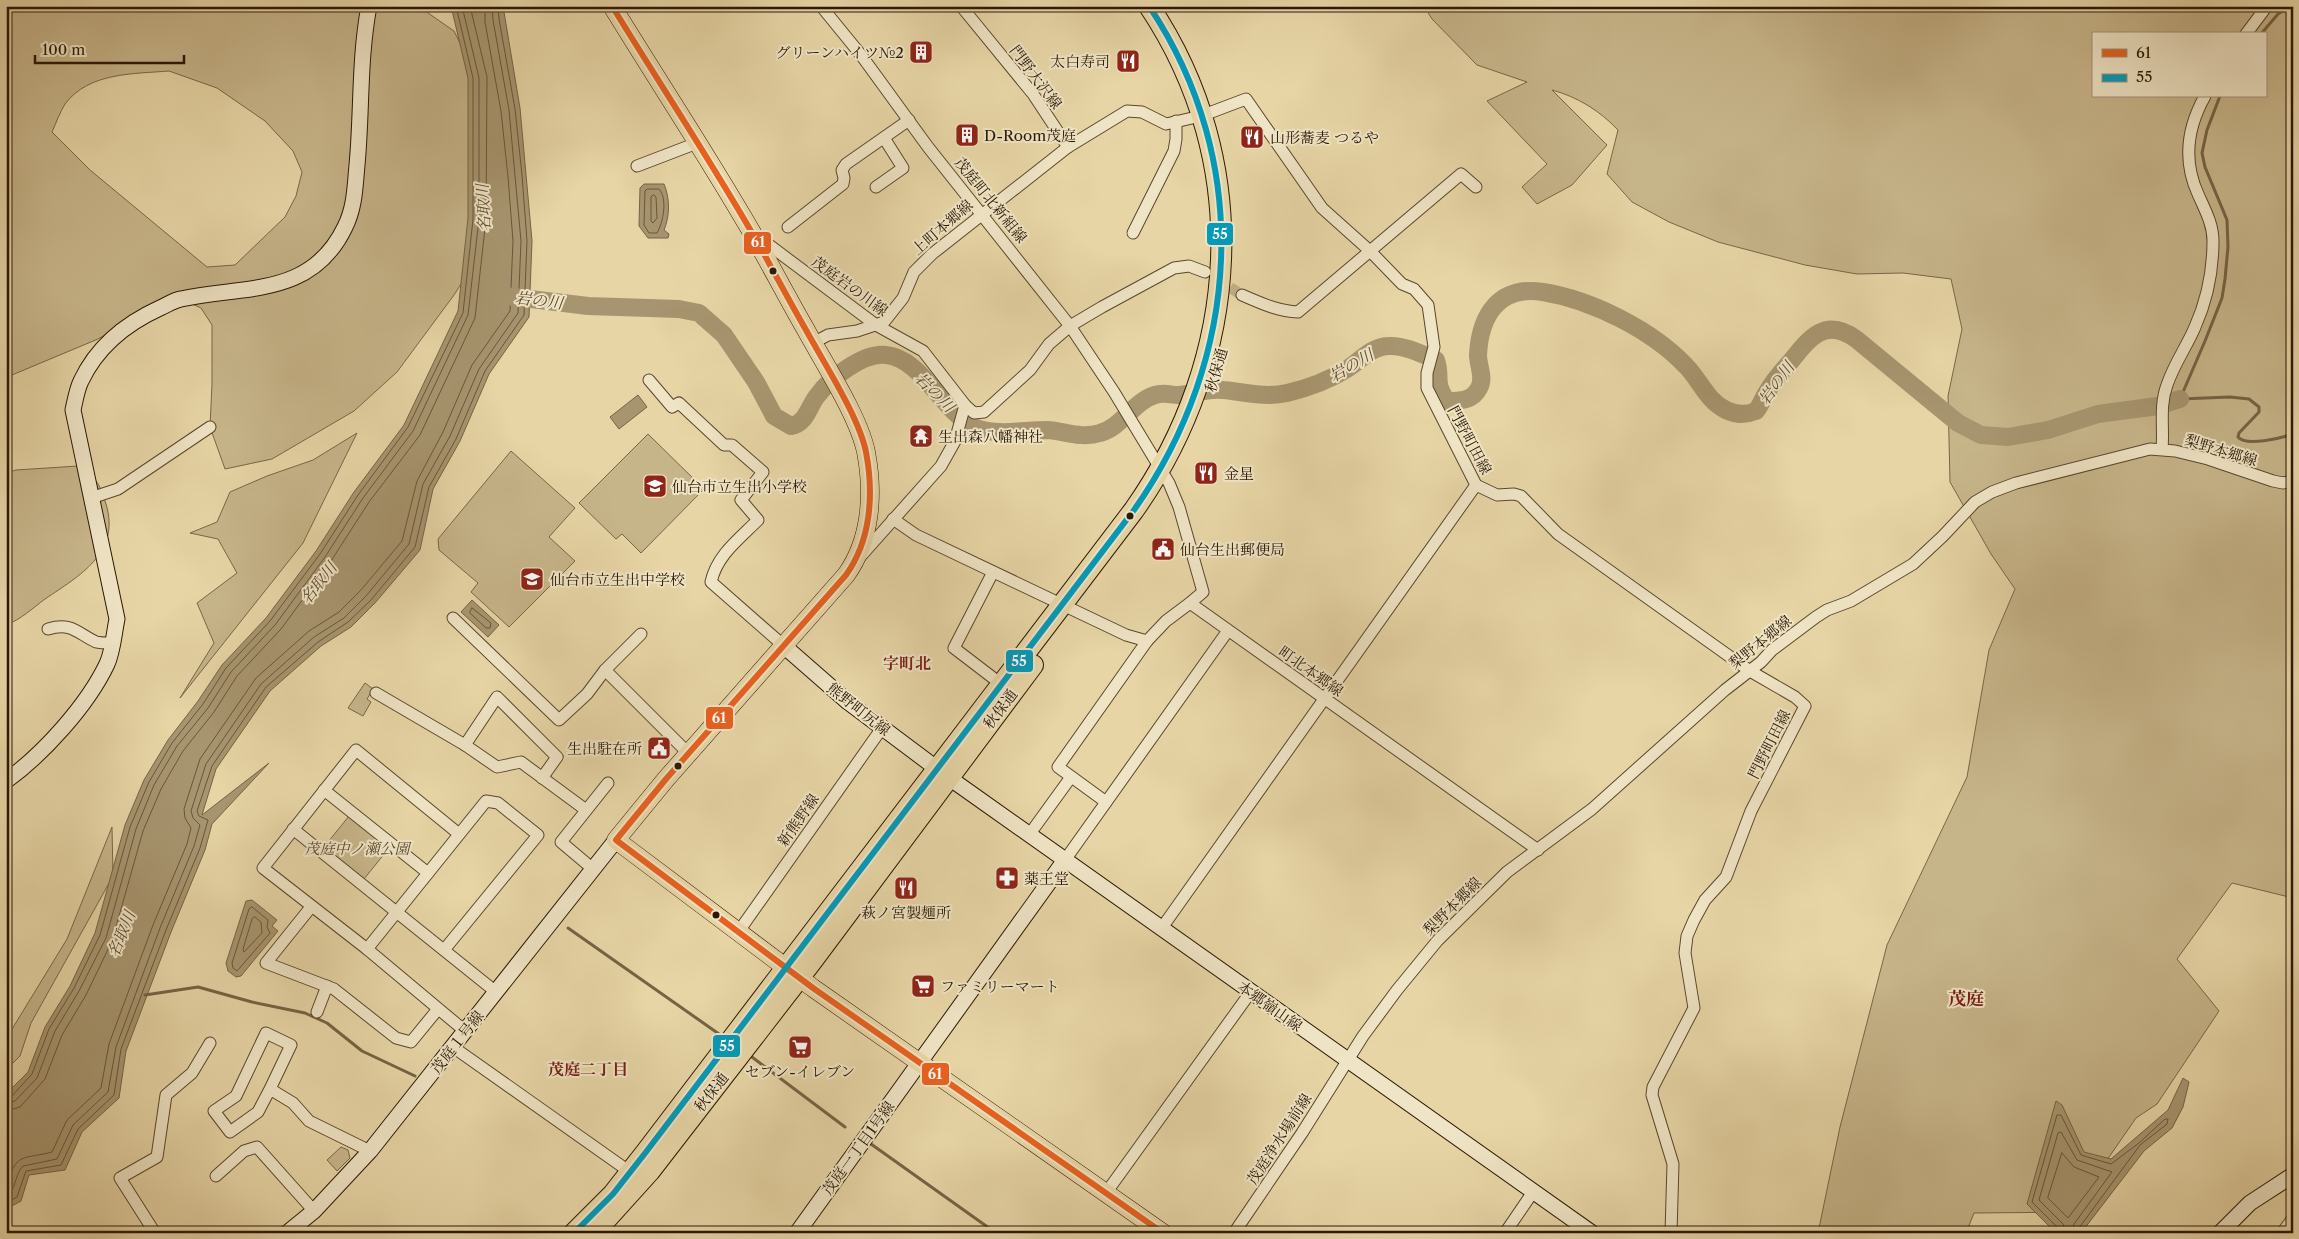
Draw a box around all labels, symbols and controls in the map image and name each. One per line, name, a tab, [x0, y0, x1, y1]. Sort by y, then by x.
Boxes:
scale bar	[35, 32, 184, 64]
legend	[2092, 32, 2266, 98]
building icon: グリーンハイツ№2	[908, 39, 934, 65]
text: 100 m	[42, 40, 85, 59]
street label: 門野大沢線	[1006, 41, 1066, 113]
place label: グリーンハイツ№2	[775, 43, 904, 62]
text: 61	[2136, 43, 2152, 62]
restaurant icon: 太白寿司	[1115, 48, 1141, 74]
place label: 太白寿司	[1050, 52, 1110, 71]
text: 55	[2136, 67, 2152, 86]
building icon: D-Room茂庭	[954, 122, 980, 148]
restaurant icon: 山形蕎麦 つるや	[1239, 124, 1265, 150]
place label: D-Room茂庭	[984, 126, 1076, 145]
place label: 山形蕎麦 つるや	[1270, 128, 1379, 147]
street label: 茂庭町北新組線	[951, 153, 1031, 247]
water label: 名取川	[472, 182, 494, 232]
street label: 上町本郷線	[907, 195, 977, 259]
line badge: 55	[1206, 222, 1234, 246]
text: 55	[1212, 225, 1228, 243]
line badge: 61	[743, 231, 772, 255]
text: 61	[751, 233, 766, 251]
street label: 茂庭岩の川線	[808, 252, 892, 320]
unlabelled marker	[768, 266, 778, 276]
water label: 岩の川	[514, 287, 566, 313]
water label: 岩の川	[1325, 343, 1379, 386]
street label: 秋保通	[1201, 346, 1231, 394]
water label: 岩の川	[1754, 356, 1799, 408]
water label: 岩の川	[911, 368, 960, 417]
street label: 門野町田線	[1444, 402, 1496, 478]
temple icon: 生出森八幡神社	[908, 423, 934, 449]
place label: 生出森八幡神社	[938, 427, 1043, 446]
street label: 梨野本郷線	[2182, 430, 2260, 470]
restaurant icon: 金星	[1193, 460, 1219, 486]
place label: 金星	[1224, 464, 1254, 483]
school or university icon: 仙台市立生出小学校	[642, 473, 668, 499]
place label: 仙台市立生出小学校	[672, 477, 807, 496]
unlabelled marker	[1125, 511, 1135, 521]
public building icon: 仙台生出郵便局	[1150, 536, 1176, 562]
place label: 仙台生出郵便局	[1180, 540, 1285, 559]
water label: 名取川	[295, 556, 342, 608]
school or university icon: 仙台市立生出中学校	[519, 566, 545, 592]
place label: 仙台市立生出中学校	[550, 570, 685, 589]
street label: 梨野本郷線	[1725, 611, 1795, 673]
street label: 町北本郷線	[1275, 642, 1347, 700]
line badge: 55	[1005, 649, 1034, 673]
text: 55	[1011, 652, 1027, 670]
district label: 字町北	[883, 653, 931, 673]
street label: 熊野町尻線	[824, 678, 894, 740]
street label: 秋保通	[979, 685, 1021, 733]
line badge: 61	[705, 706, 734, 730]
street label: 門野町田線	[1744, 706, 1794, 782]
text: 61	[712, 709, 727, 727]
public building icon: 生出駐在所	[646, 735, 672, 761]
place label: 生出駐在所	[567, 739, 642, 758]
unlabelled marker	[673, 761, 683, 771]
street label: 新熊野線	[773, 790, 823, 850]
park label: 茂庭中ノ瀬公園	[304, 839, 412, 858]
pharmacy icon: 薬王堂	[994, 865, 1020, 891]
place label: 薬王堂	[1024, 869, 1069, 888]
street label: 梨野本郷線	[1419, 873, 1485, 939]
restaurant icon: 萩ノ宮製麺所	[893, 875, 919, 901]
place label: 萩ノ宮製麺所	[861, 903, 951, 922]
water label: 名取川	[103, 906, 140, 960]
unlabelled marker	[711, 910, 721, 920]
supermarket icon: ファミリーマート	[910, 973, 936, 999]
place label: ファミリーマート	[940, 977, 1060, 996]
street label: 本郷嶺山線	[1234, 977, 1306, 1035]
district label: 茂庭	[1948, 988, 1984, 1010]
street label: 茂庭１号線	[426, 1007, 488, 1077]
line badge: 55	[712, 1034, 741, 1058]
supermarket icon: セブン-イレブン	[787, 1034, 813, 1060]
text: 55	[719, 1037, 735, 1055]
district label: 茂庭二丁目	[548, 1059, 628, 1079]
place label: セブン-イレブン	[745, 1062, 855, 1081]
line badge: 61	[921, 1062, 950, 1086]
text: 61	[928, 1065, 943, 1083]
street label: 秋保通	[690, 1068, 732, 1116]
street label: 茂庭浄水場前線	[1242, 1090, 1316, 1188]
street label: 茂庭一丁目1号線	[818, 1097, 898, 1199]

